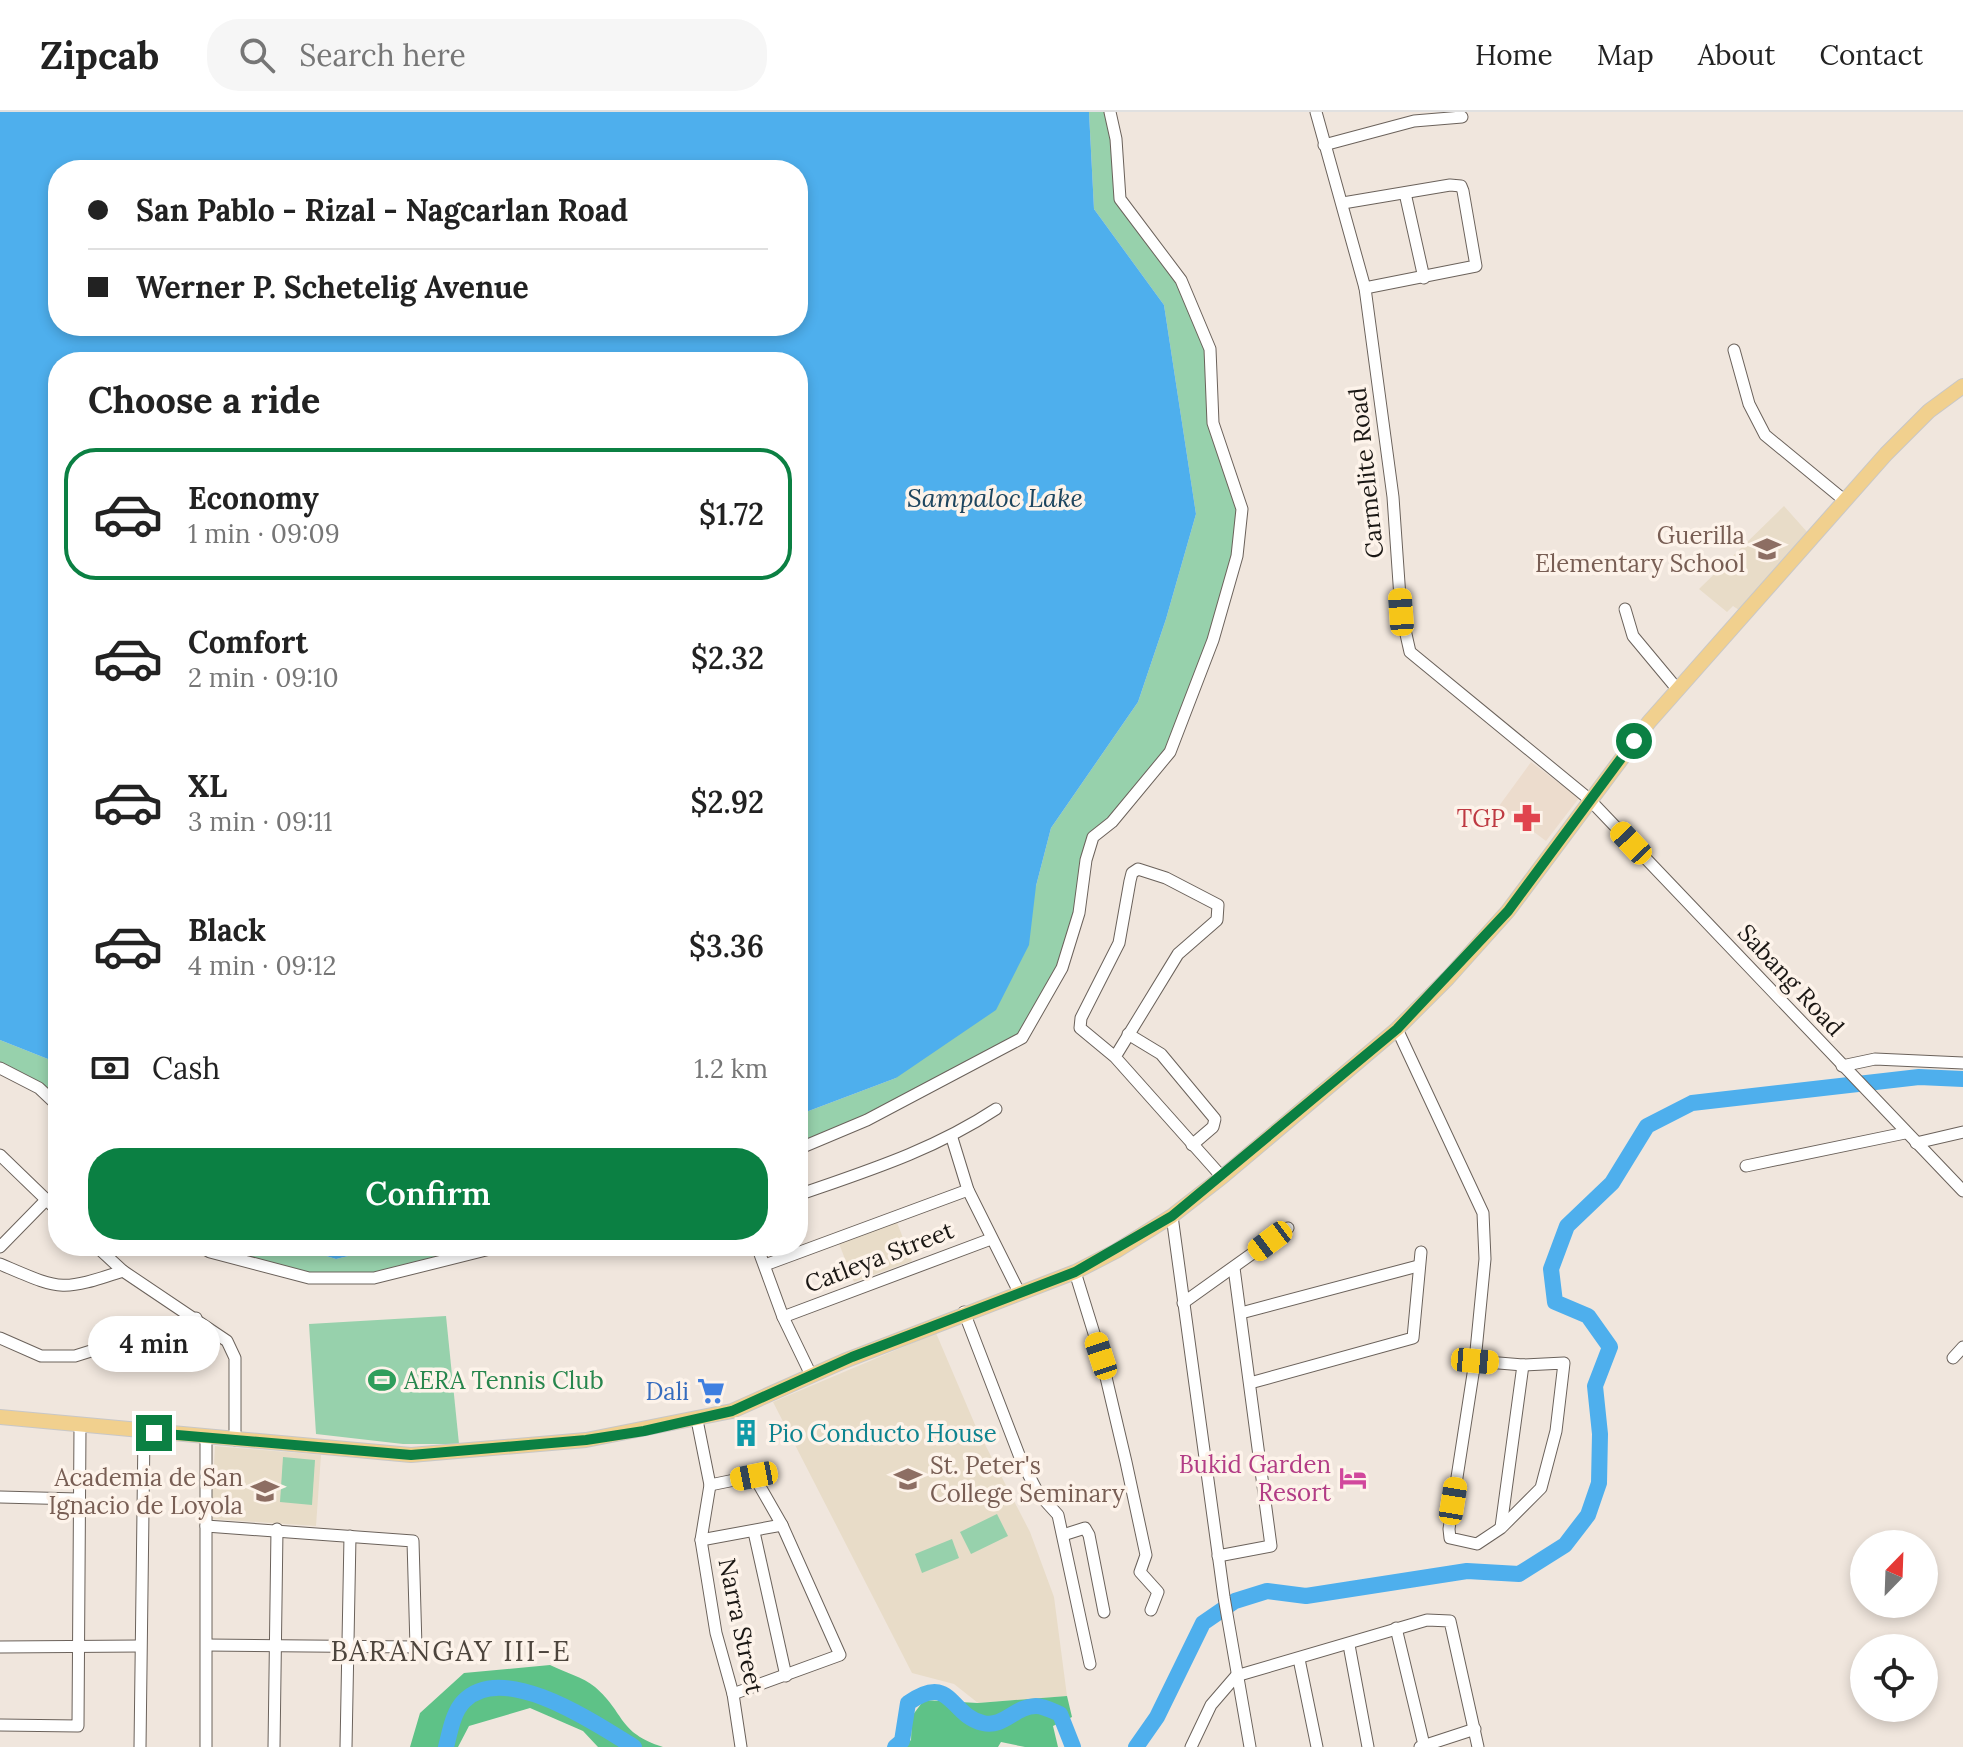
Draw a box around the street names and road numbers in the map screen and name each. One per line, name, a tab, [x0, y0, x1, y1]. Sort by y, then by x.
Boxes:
street label: Carmelite Road	[1342, 386, 1390, 560]
street label: Sabang Road	[1731, 917, 1851, 1043]
street label: Catleya Street	[800, 1214, 959, 1300]
street label: Narra Street	[712, 1555, 771, 1697]

